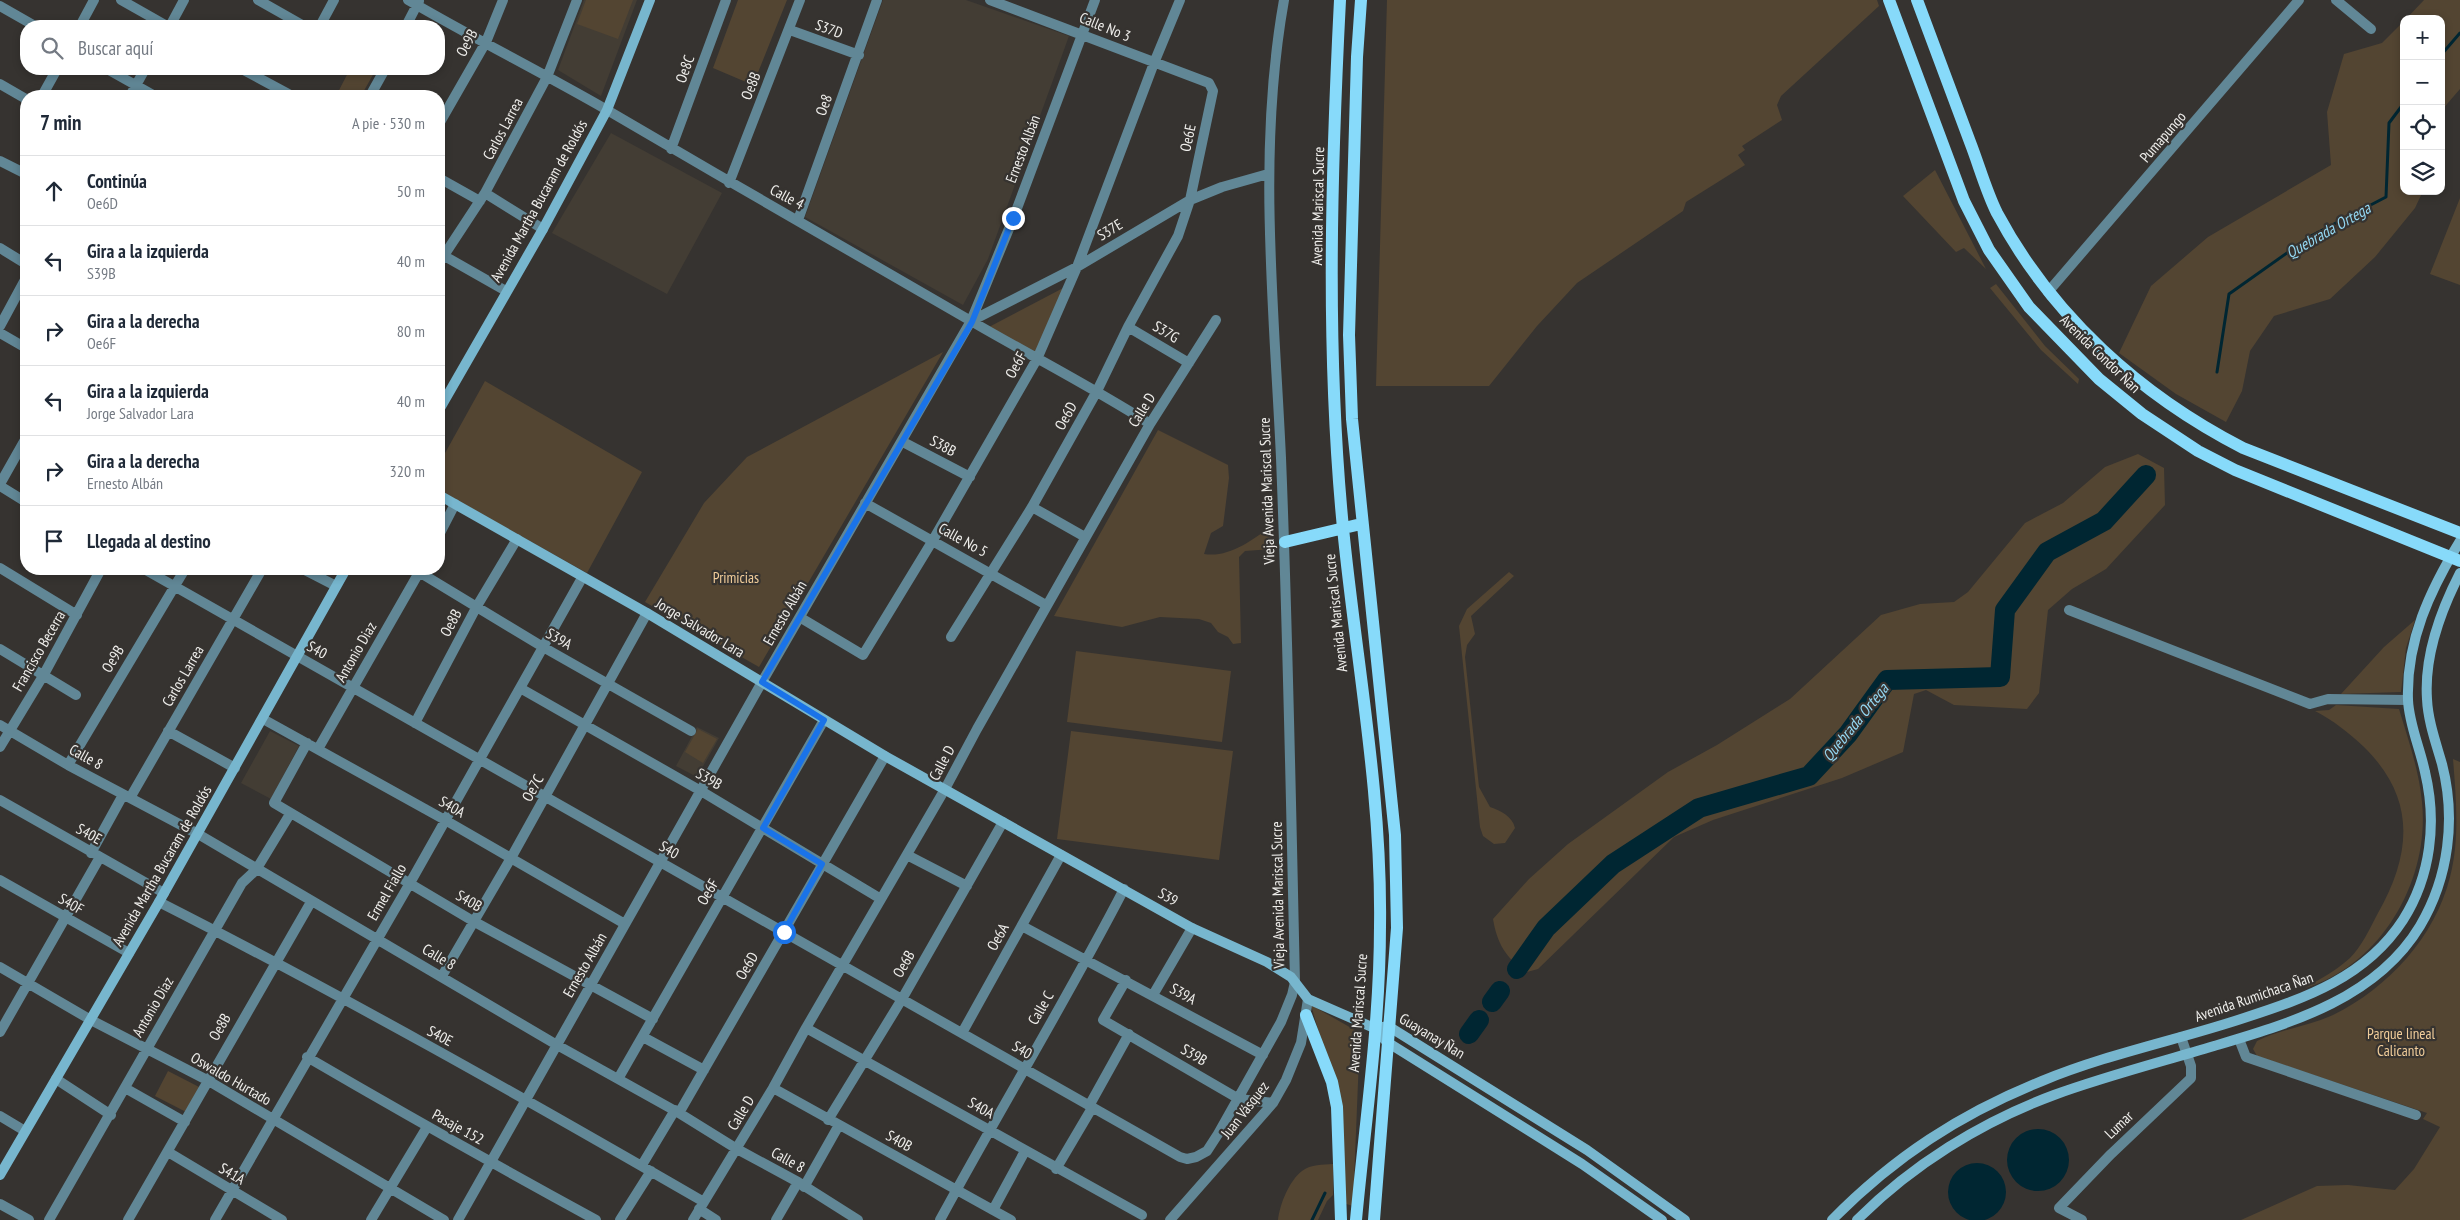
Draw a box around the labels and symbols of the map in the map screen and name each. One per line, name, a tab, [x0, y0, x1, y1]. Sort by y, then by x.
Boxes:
street label: Calle No 3	[1077, 8, 1134, 45]
street label: S37D	[813, 15, 846, 42]
street label: Oe9B	[452, 26, 482, 60]
street label: Oe8C	[671, 52, 698, 85]
street label: Oe8B	[736, 69, 765, 102]
street label: Oe8	[811, 92, 836, 118]
street label: Carlos Larrea	[478, 95, 527, 163]
street label: Pumapungo	[2135, 107, 2190, 166]
street label: Ernesto Albán	[1001, 112, 1044, 186]
street label: Avenida Martha Bucaram de Roldós	[486, 116, 591, 285]
street label: Oe6E	[1175, 122, 1200, 153]
street label: Avenida Mariscal Sucre	[1307, 146, 1328, 266]
street label: Calle 4	[767, 180, 808, 213]
water label: Quebrada Ortega	[2282, 197, 2375, 262]
route end	[1002, 207, 1025, 230]
street label: S37E	[1094, 215, 1126, 245]
street label: Avenida Condor Ñan	[2056, 310, 2145, 397]
street label: S37G	[1150, 316, 1183, 347]
street label: Oe6F	[1001, 348, 1031, 381]
street label: Calle D	[1124, 389, 1159, 430]
street label: Oe6D	[1050, 398, 1081, 433]
street label: Vieja Avenida Mariscal Sucre	[1254, 417, 1279, 566]
street label: S38B	[927, 431, 960, 460]
street label: Calle No 5	[935, 518, 991, 561]
street label: Avenida Mariscal Sucre	[1320, 553, 1351, 673]
park label: Primicias	[713, 568, 759, 587]
street label: Ernesto Albán	[759, 577, 811, 648]
street label: Jorge Salvador Lara	[652, 593, 748, 662]
street label: Oe8B	[436, 606, 466, 640]
street label: Francisco Becerra	[8, 607, 69, 694]
street label: Antonio Diaz	[331, 618, 380, 685]
street label: S39A	[543, 624, 576, 654]
street label: S40	[304, 636, 331, 663]
street label: Oe9B	[97, 642, 128, 676]
street label: Carlos Larrea	[157, 642, 208, 710]
water label: Quebrada Ortega	[1818, 678, 1893, 765]
street label: Calle 8	[66, 740, 107, 774]
street label: Calle D	[925, 742, 959, 784]
street label: S39B	[693, 764, 726, 794]
street label: Oe7C	[517, 771, 548, 805]
street label: Avenida Martha Bucaram de Roldós	[108, 782, 215, 950]
street label: S40A	[436, 792, 469, 822]
street label: S40E	[73, 819, 105, 848]
street label: Vieja Avenida Mariscal Sucre	[1267, 821, 1288, 970]
street label: S40	[656, 836, 683, 863]
street label: Ermel Fiallo	[363, 860, 410, 923]
street label: Oe6F	[692, 875, 723, 908]
street label: S39	[1155, 883, 1182, 910]
street label: S40B	[453, 886, 486, 916]
street label: S40F	[55, 889, 87, 918]
street label: Oe6A	[982, 919, 1013, 954]
route start	[773, 921, 796, 944]
street label: Ernesto Albán	[559, 929, 611, 1000]
street label: Calle 8	[419, 939, 459, 974]
street label: Oe6B	[888, 947, 919, 981]
street label: Oe6D	[731, 948, 762, 983]
street label: Avenida Mariscal Sucre	[1344, 953, 1371, 1073]
street label: Avenida Rumichaca Ñan	[2192, 967, 2316, 1026]
street label: Antonio Diaz	[128, 973, 177, 1040]
street label: S39A	[1167, 979, 1200, 1009]
street label: Calle C	[1023, 987, 1058, 1028]
street label: Guayanay Ñan	[1396, 1009, 1469, 1063]
street label: Oe8B	[204, 1010, 235, 1044]
street label: S40E	[424, 1021, 456, 1050]
park label: Parque lineal Calicanto	[2367, 1024, 2435, 1060]
street label: S40	[1009, 1036, 1036, 1063]
street label: S39B	[1178, 1039, 1211, 1070]
street label: Oswaldo Hurtado	[188, 1048, 275, 1109]
street label: Juan Vásquez	[1216, 1077, 1273, 1143]
street label: Calle D	[723, 1092, 758, 1133]
street label: S40A	[965, 1093, 998, 1123]
street label: Pasaje 152	[429, 1105, 487, 1149]
street label: Lumar	[2100, 1106, 2138, 1143]
street label: S40B	[883, 1126, 916, 1155]
street label: Calle 8	[768, 1143, 809, 1177]
street label: S41A	[216, 1158, 250, 1189]

